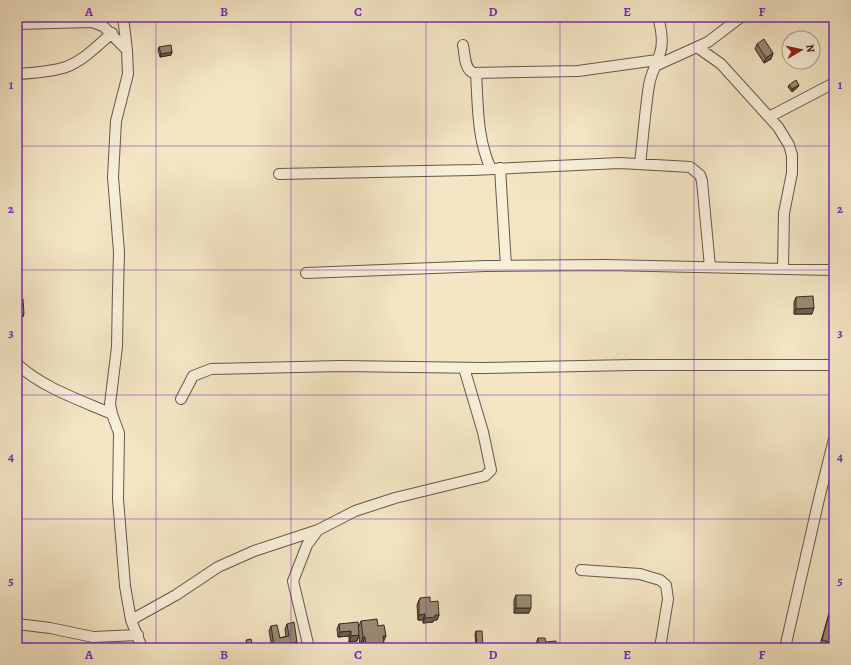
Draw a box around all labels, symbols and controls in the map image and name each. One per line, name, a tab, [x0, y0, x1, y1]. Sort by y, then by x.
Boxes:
text: A	[84, 3, 94, 20]
text: B	[220, 3, 228, 20]
text: C	[354, 3, 362, 20]
text: D	[488, 3, 498, 20]
text: E	[623, 3, 631, 20]
text: F	[759, 3, 766, 20]
north arrow	[781, 30, 821, 70]
text: N	[802, 43, 818, 54]
text: 1	[9, 76, 14, 93]
text: 1	[838, 76, 843, 93]
text: 2	[8, 200, 15, 217]
text: 2	[837, 200, 844, 217]
text: 3	[8, 324, 14, 341]
text: 3	[837, 324, 843, 341]
text: 4	[8, 448, 14, 465]
text: 4	[837, 448, 843, 465]
text: 5	[8, 572, 14, 589]
text: 5	[837, 572, 843, 589]
text: A	[84, 646, 94, 663]
text: B	[220, 646, 228, 663]
text: C	[354, 646, 362, 663]
text: D	[488, 646, 498, 663]
text: E	[623, 646, 631, 663]
text: F	[759, 646, 766, 663]

